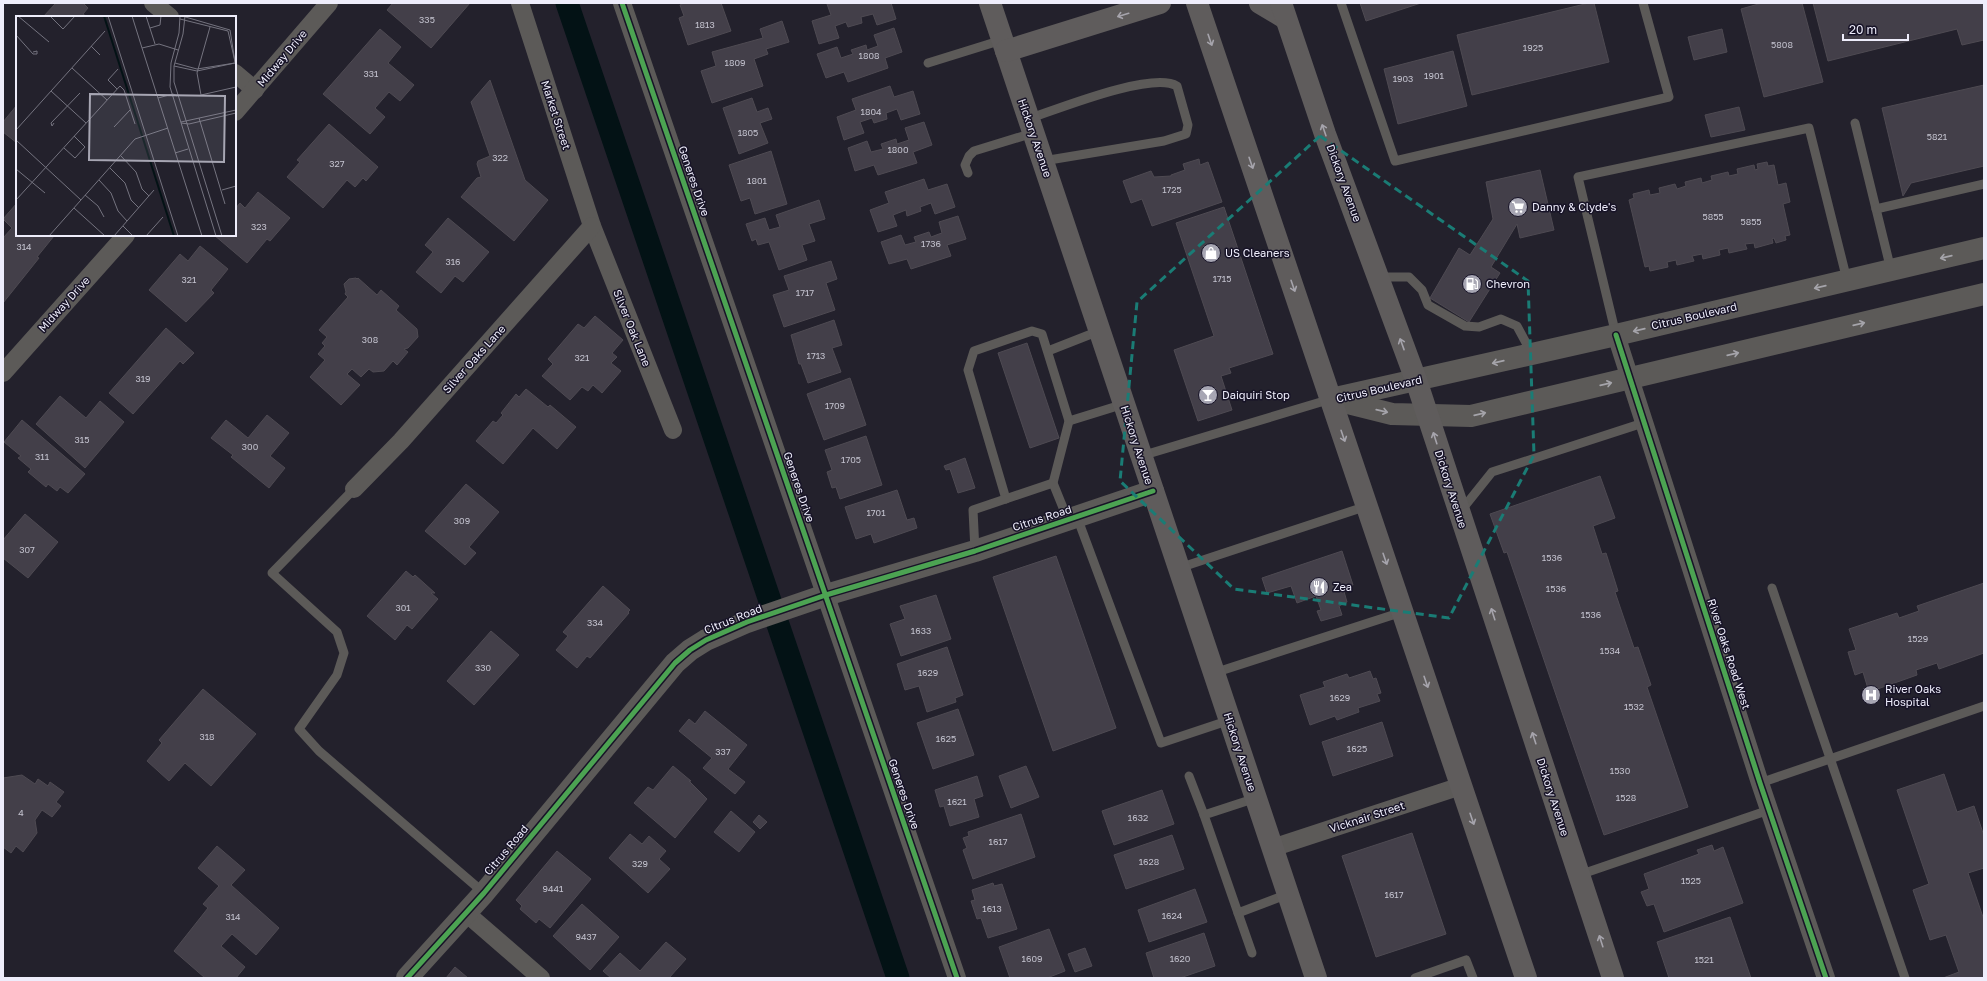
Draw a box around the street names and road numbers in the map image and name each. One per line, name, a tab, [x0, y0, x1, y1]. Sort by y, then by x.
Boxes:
street label: Midway Drive	[254, 27, 309, 89]
street label: Market Street	[539, 79, 574, 151]
street label: Hickory Avenue	[1016, 97, 1055, 179]
street label: Dickory Avenue	[1324, 142, 1365, 223]
street label: Generes Drive	[676, 144, 713, 218]
street label: Midway Drive	[35, 273, 92, 334]
street label: Silver Oak Lane	[611, 287, 654, 368]
street label: Citrus Boulevard	[1650, 299, 1738, 332]
street label: Silver Oaks Lane	[440, 322, 508, 396]
street label: Citrus Boulevard	[1335, 372, 1423, 405]
street label: Hickory Avenue	[1119, 404, 1156, 486]
street label: Dickory Avenue	[1433, 448, 1470, 530]
street label: Generes Drive	[781, 450, 818, 524]
street label: Citrus Road	[1011, 502, 1073, 533]
street label: River Oaks Road West	[1705, 597, 1753, 711]
street label: Citrus Road	[702, 601, 764, 636]
street label: Hickory Avenue	[1222, 711, 1259, 793]
street label: Dickory Avenue	[1535, 756, 1572, 838]
street label: Generes Drive	[886, 757, 923, 831]
street label: Vicknair Street	[1328, 798, 1406, 835]
street label: Citrus Road	[481, 822, 530, 877]

